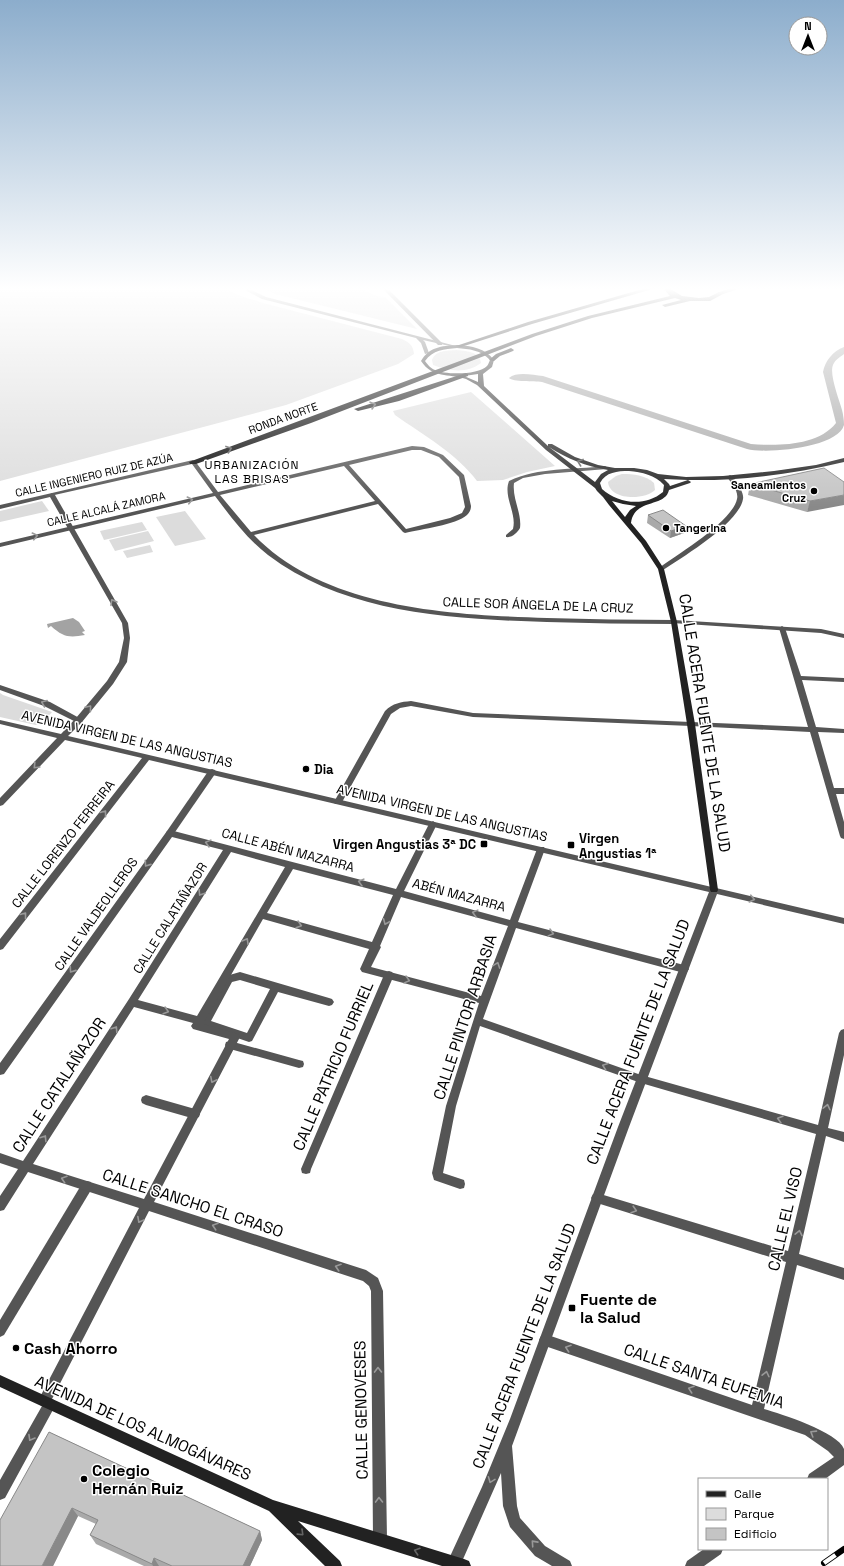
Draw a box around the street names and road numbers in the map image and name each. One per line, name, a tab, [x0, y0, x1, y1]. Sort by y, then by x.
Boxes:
street label: RONDA NORTE	[247, 399, 319, 437]
street label: CALLE INGENIERO RUIZ DE AZÚA	[14, 449, 174, 500]
street label: CALLE ALCALÁ ZAMORA	[45, 489, 167, 529]
street label: CALLE ACERA FUENTE DE LA SALUD	[674, 592, 736, 854]
street label: CALLE SOR ÁNGELA DE LA CRUZ	[442, 593, 634, 617]
street label: AVENIDA VIRGEN DE LAS ANGUSTIAS	[20, 706, 234, 772]
street label: CALLE LORENZO FERREIRA	[8, 777, 118, 911]
street label: AVENIDA VIRGEN DE LAS ANGUSTIAS	[335, 780, 549, 846]
street label: CALLE ABÉN MAZARRA	[220, 824, 356, 876]
street label: CALLE VALDEOLLEROS	[50, 854, 142, 974]
street label: CALLE CALATAÑAZOR	[129, 859, 211, 977]
street label: ABÉN MAZARRA	[411, 874, 507, 916]
street label: CALLE ACERA FUENTE DE LA SALUD	[581, 916, 695, 1168]
street label: CALLE PINTOR ARBASIA	[428, 931, 502, 1103]
street label: CALLE PATRICIO FURRIEL	[288, 978, 378, 1154]
street label: CALLE CATALAÑAZOR	[7, 1013, 111, 1157]
street label: CALLE SANCHO EL CRASO	[100, 1164, 286, 1242]
street label: CALLE EL VISO	[763, 1165, 807, 1273]
street label: CALLE ACERA FUENTE DE LA SALUD	[467, 1220, 581, 1472]
street label: CALLE SANTA EUFEMIA	[621, 1339, 787, 1413]
street label: CALLE GENOVESES	[349, 1340, 373, 1480]
street label: AVENIDA DE LOS ALMOGÁVARES	[31, 1371, 255, 1485]

